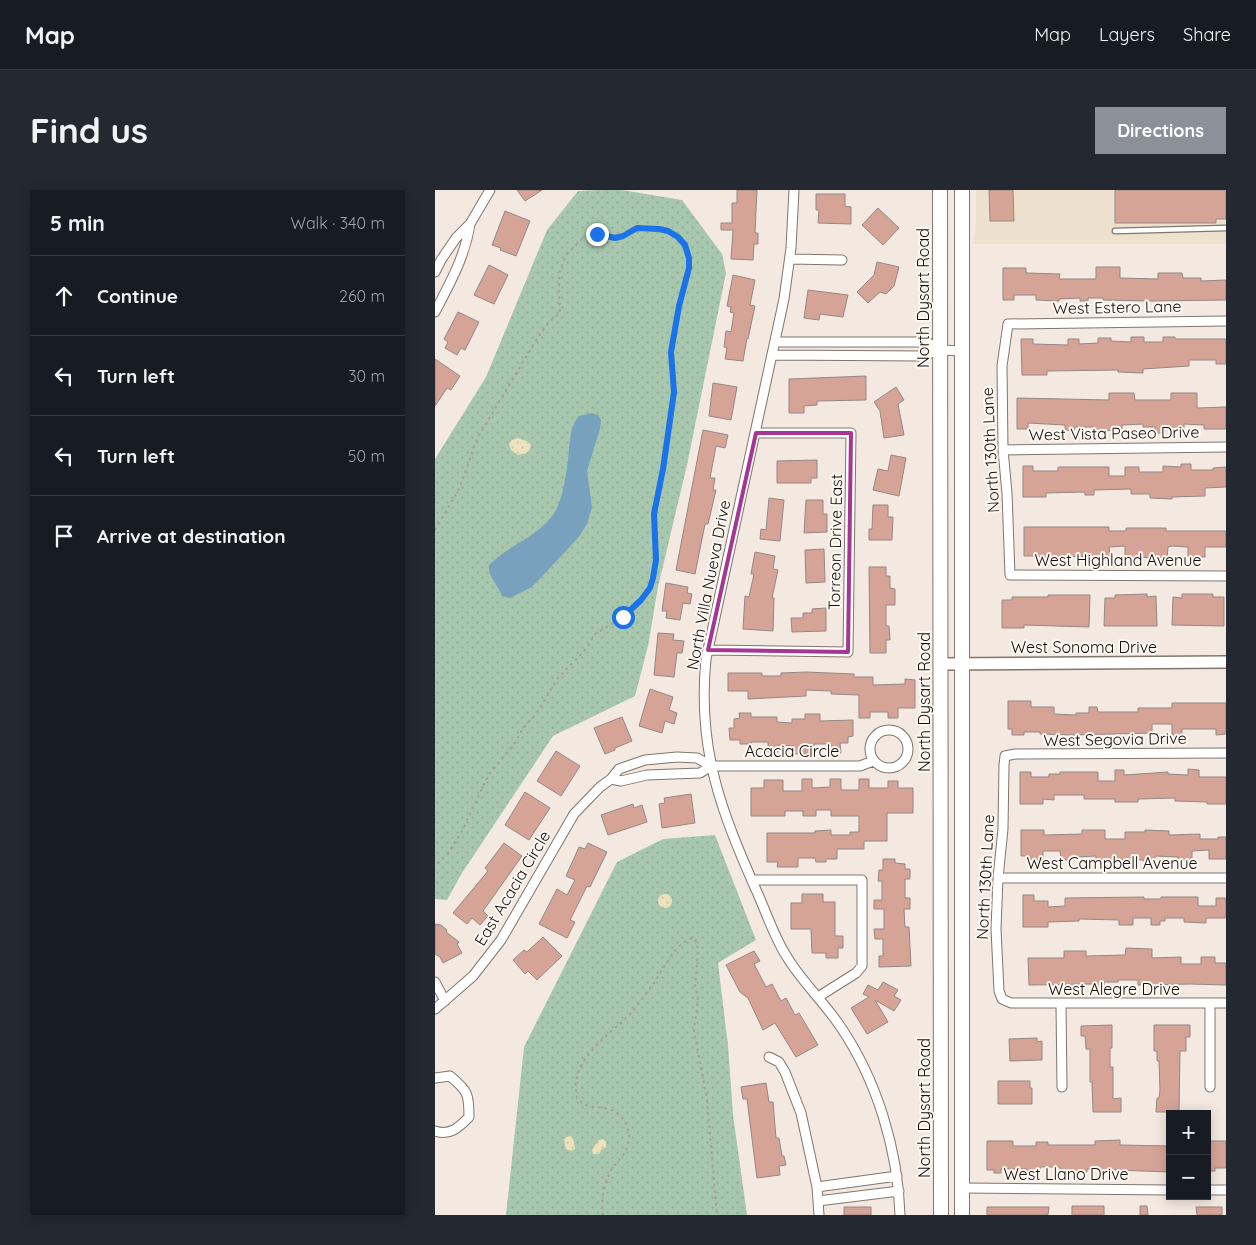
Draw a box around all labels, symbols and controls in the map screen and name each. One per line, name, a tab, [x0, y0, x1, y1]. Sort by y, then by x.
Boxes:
text: Map	[25, 20, 75, 50]
text: Map	[1034, 23, 1071, 46]
text: Layers	[1099, 23, 1155, 46]
text: Share	[1183, 23, 1231, 46]
button: Directions	[1095, 107, 1226, 154]
text: Find us	[30, 108, 148, 152]
text: 5 min	[50, 210, 105, 236]
text: Walk · 340 m	[291, 213, 385, 233]
route end	[586, 223, 609, 246]
street label: North Dysart Road	[913, 228, 933, 368]
icon: ahead	[50, 282, 78, 310]
text: Continue	[97, 284, 178, 308]
text: 260 m	[339, 286, 385, 306]
street label: West Estero Lane	[1052, 296, 1182, 318]
icon: left	[50, 362, 78, 390]
text: Turn left	[97, 364, 175, 388]
text: 30 m	[348, 366, 385, 386]
street label: North 130th Lane	[977, 387, 1003, 513]
street label: West Vista Paseo Drive	[1028, 422, 1200, 444]
icon: left	[50, 442, 78, 470]
text: Turn left	[97, 444, 175, 468]
text: 50 m	[348, 446, 385, 466]
street label: Torreon Drive East	[824, 474, 846, 610]
street label: North Villa Nueva Drive	[682, 498, 734, 672]
icon: arrive	[50, 522, 78, 550]
text: Arrive at destination	[97, 524, 286, 548]
street label: West Highland Avenue	[1035, 550, 1201, 570]
route start	[612, 606, 635, 629]
street label: North Dysart Road	[914, 632, 934, 772]
street label: West Sonoma Drive	[1011, 637, 1157, 657]
street label: West Segovia Drive	[1043, 728, 1187, 750]
street label: Acacia Circle	[745, 741, 839, 761]
street label: North 130th Lane	[972, 814, 998, 940]
street label: East Acacia Circle	[470, 827, 554, 949]
street label: West Campbell Avenue	[1026, 853, 1198, 873]
street label: West Alegre Drive	[1048, 979, 1180, 999]
street label: North Dysart Road	[914, 1038, 934, 1178]
map controls	[1166, 1110, 1211, 1200]
button: +	[1166, 1110, 1211, 1155]
button: −	[1166, 1155, 1211, 1200]
street label: West Llano Drive	[1003, 1164, 1129, 1184]

